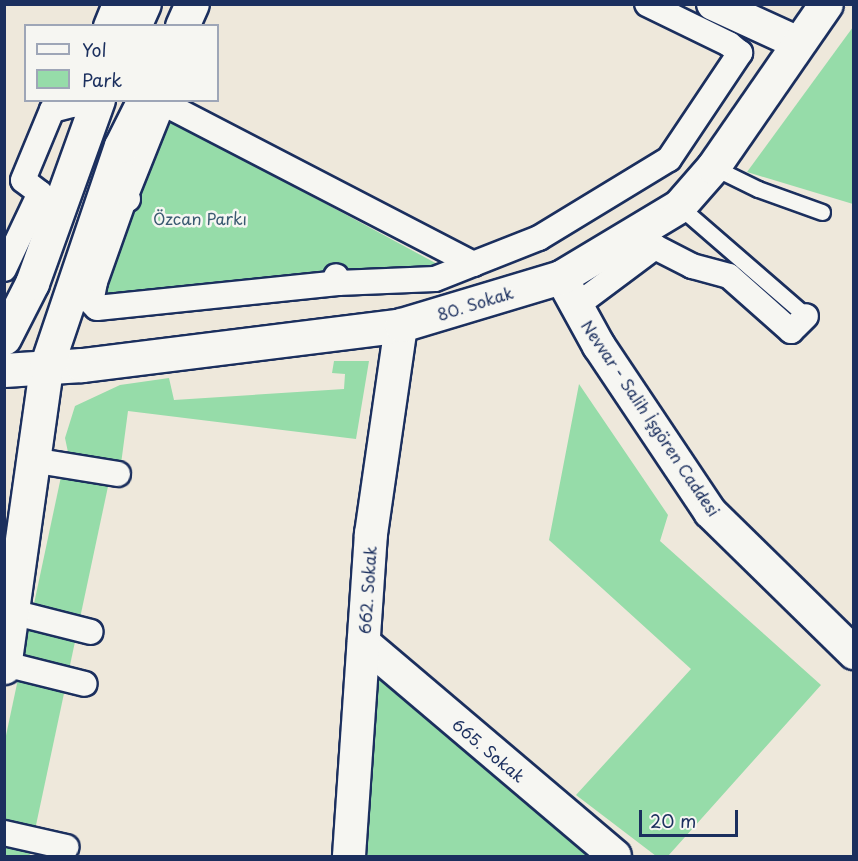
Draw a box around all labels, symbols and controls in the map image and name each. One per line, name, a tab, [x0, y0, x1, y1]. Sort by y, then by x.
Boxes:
legend	[24, 24, 219, 102]
text: Yol	[82, 36, 107, 63]
text: Park	[82, 66, 122, 93]
park label: Özcan Parkı	[153, 208, 247, 228]
street label: 80. Sokak	[434, 282, 516, 324]
street label: Nevvar - Salih İşgören Caddesi	[577, 315, 725, 521]
street label: 662. Sokak	[354, 545, 380, 635]
street label: 665. Sokak	[449, 714, 529, 786]
scale bar	[642, 798, 741, 836]
text: 20 m	[650, 807, 696, 834]

